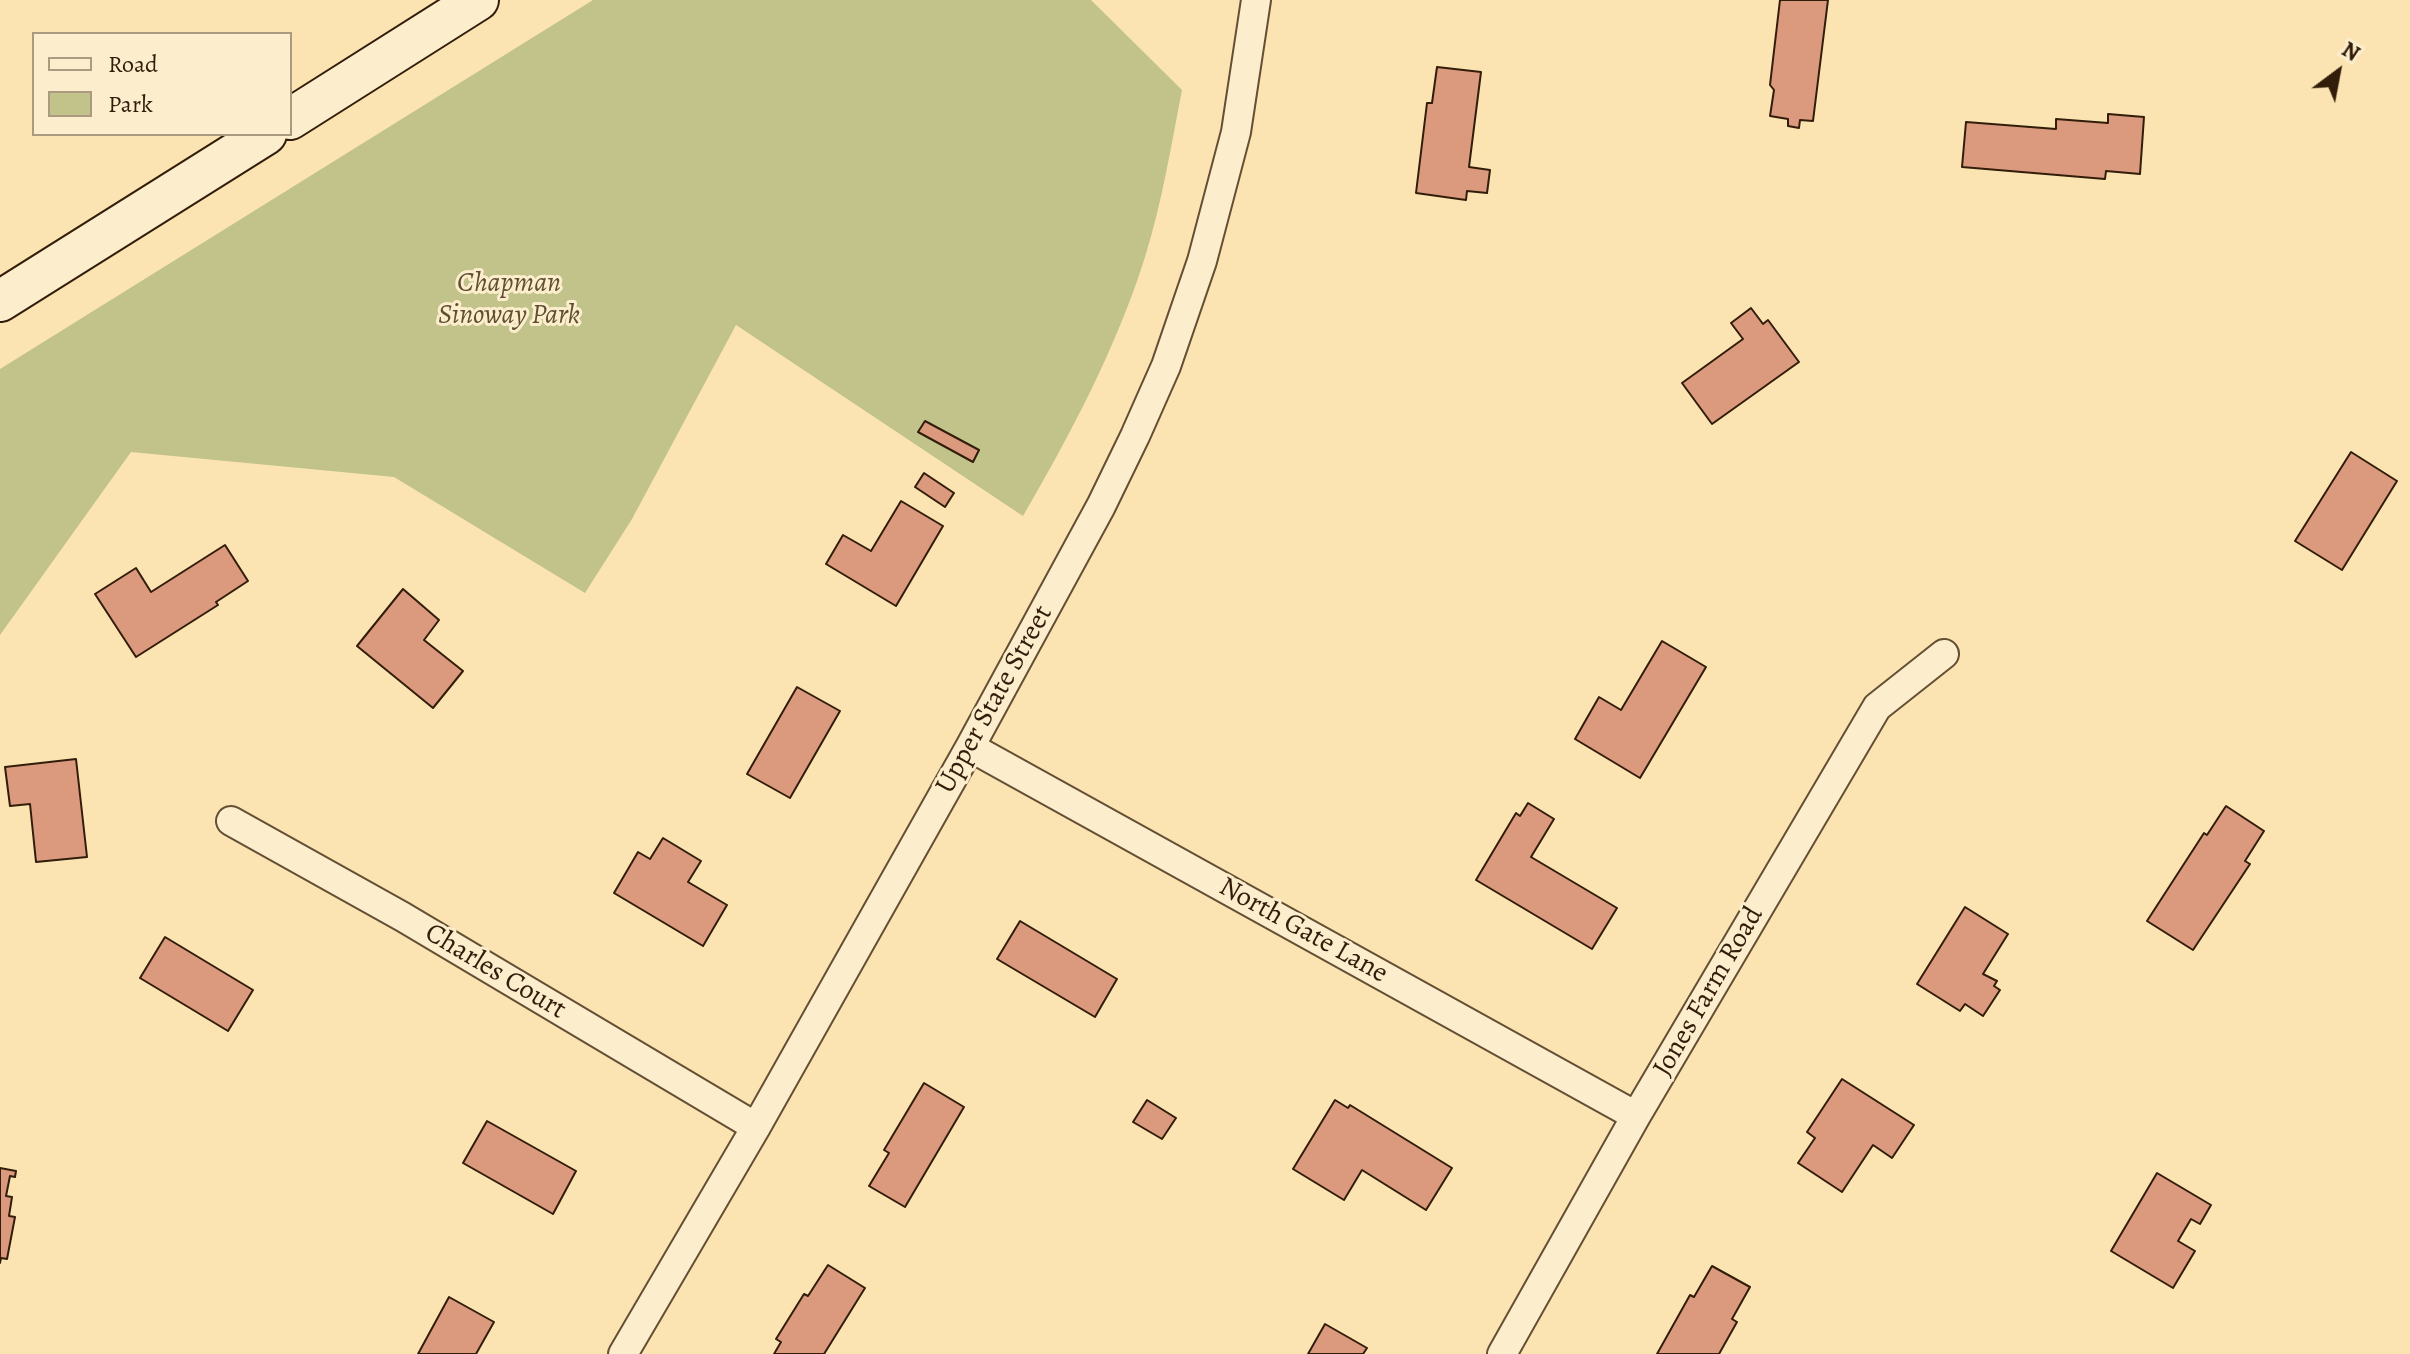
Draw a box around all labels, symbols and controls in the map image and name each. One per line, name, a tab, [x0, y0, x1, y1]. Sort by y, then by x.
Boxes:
legend	[32, 32, 292, 136]
north arrow	[2298, 32, 2378, 112]
text: N	[2336, 35, 2365, 69]
text: Road	[108, 48, 158, 80]
text: Park	[108, 88, 153, 120]
park label: Chapman Sinoway Park	[438, 267, 580, 333]
street label: Upper State Street	[929, 600, 1061, 800]
street label: North Gate Lane	[1213, 871, 1393, 991]
street label: Jones Farm Road	[1647, 901, 1771, 1083]
street label: Charles Court	[418, 917, 572, 1027]

